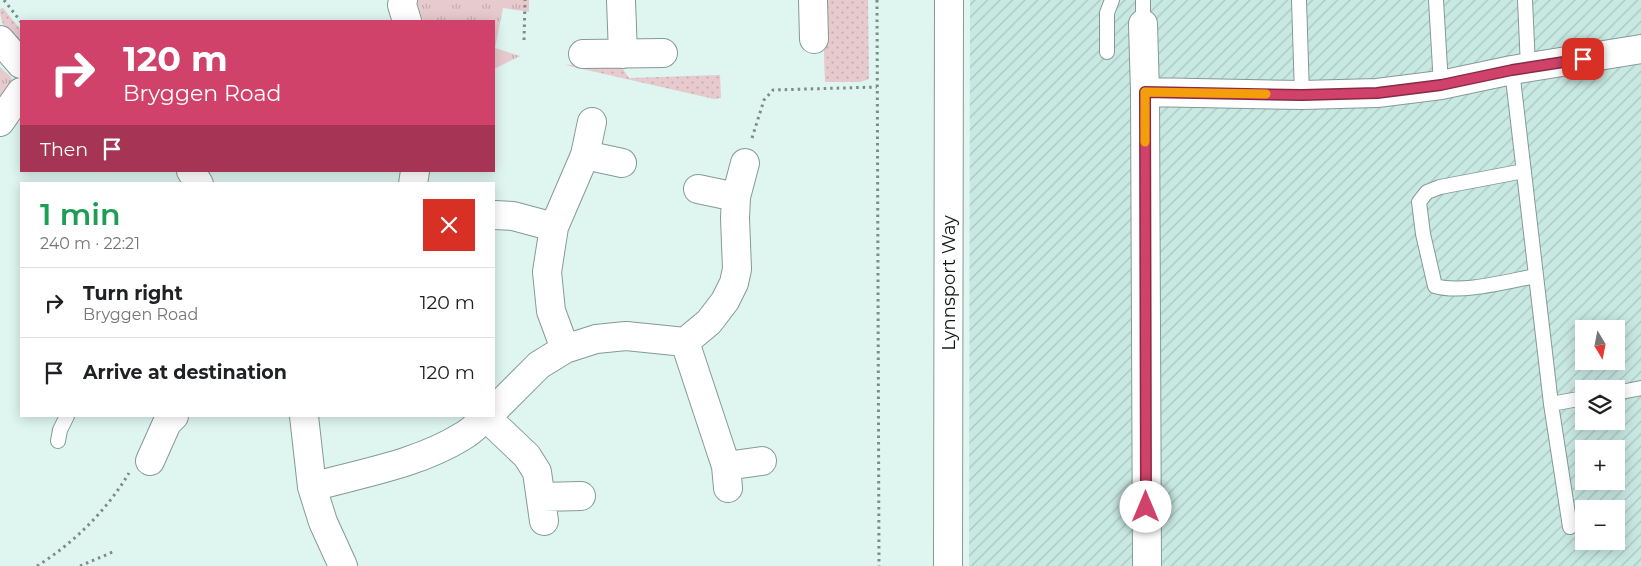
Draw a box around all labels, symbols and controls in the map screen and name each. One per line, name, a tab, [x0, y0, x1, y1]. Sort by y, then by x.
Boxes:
text: 120 m	[123, 37, 228, 80]
pin	[1562, 38, 1604, 80]
icon: right	[40, 40, 105, 105]
icon: arrive	[1569, 45, 1597, 73]
text: Bryggen Road	[123, 80, 281, 107]
icon: arrive	[98, 135, 126, 163]
text: Then	[40, 138, 88, 161]
text: 1 min	[40, 196, 121, 233]
button: close	[423, 199, 475, 251]
street label: Lynnsport Way	[938, 215, 960, 351]
text: 240 m · 22:21	[40, 234, 140, 253]
text: Turn right	[83, 282, 183, 305]
icon: right	[40, 289, 68, 317]
text: 120 m	[420, 291, 475, 314]
text: Bryggen Road	[83, 305, 198, 324]
north arrow	[1575, 320, 1625, 370]
map controls	[1575, 320, 1625, 550]
icon: arrive	[40, 359, 68, 387]
text: Arrive at destination	[83, 361, 287, 384]
text: 120 m	[420, 361, 475, 384]
button: layers	[1575, 380, 1625, 430]
button: +	[1575, 440, 1625, 490]
position arrow	[1119, 480, 1171, 532]
button: −	[1575, 500, 1625, 550]

